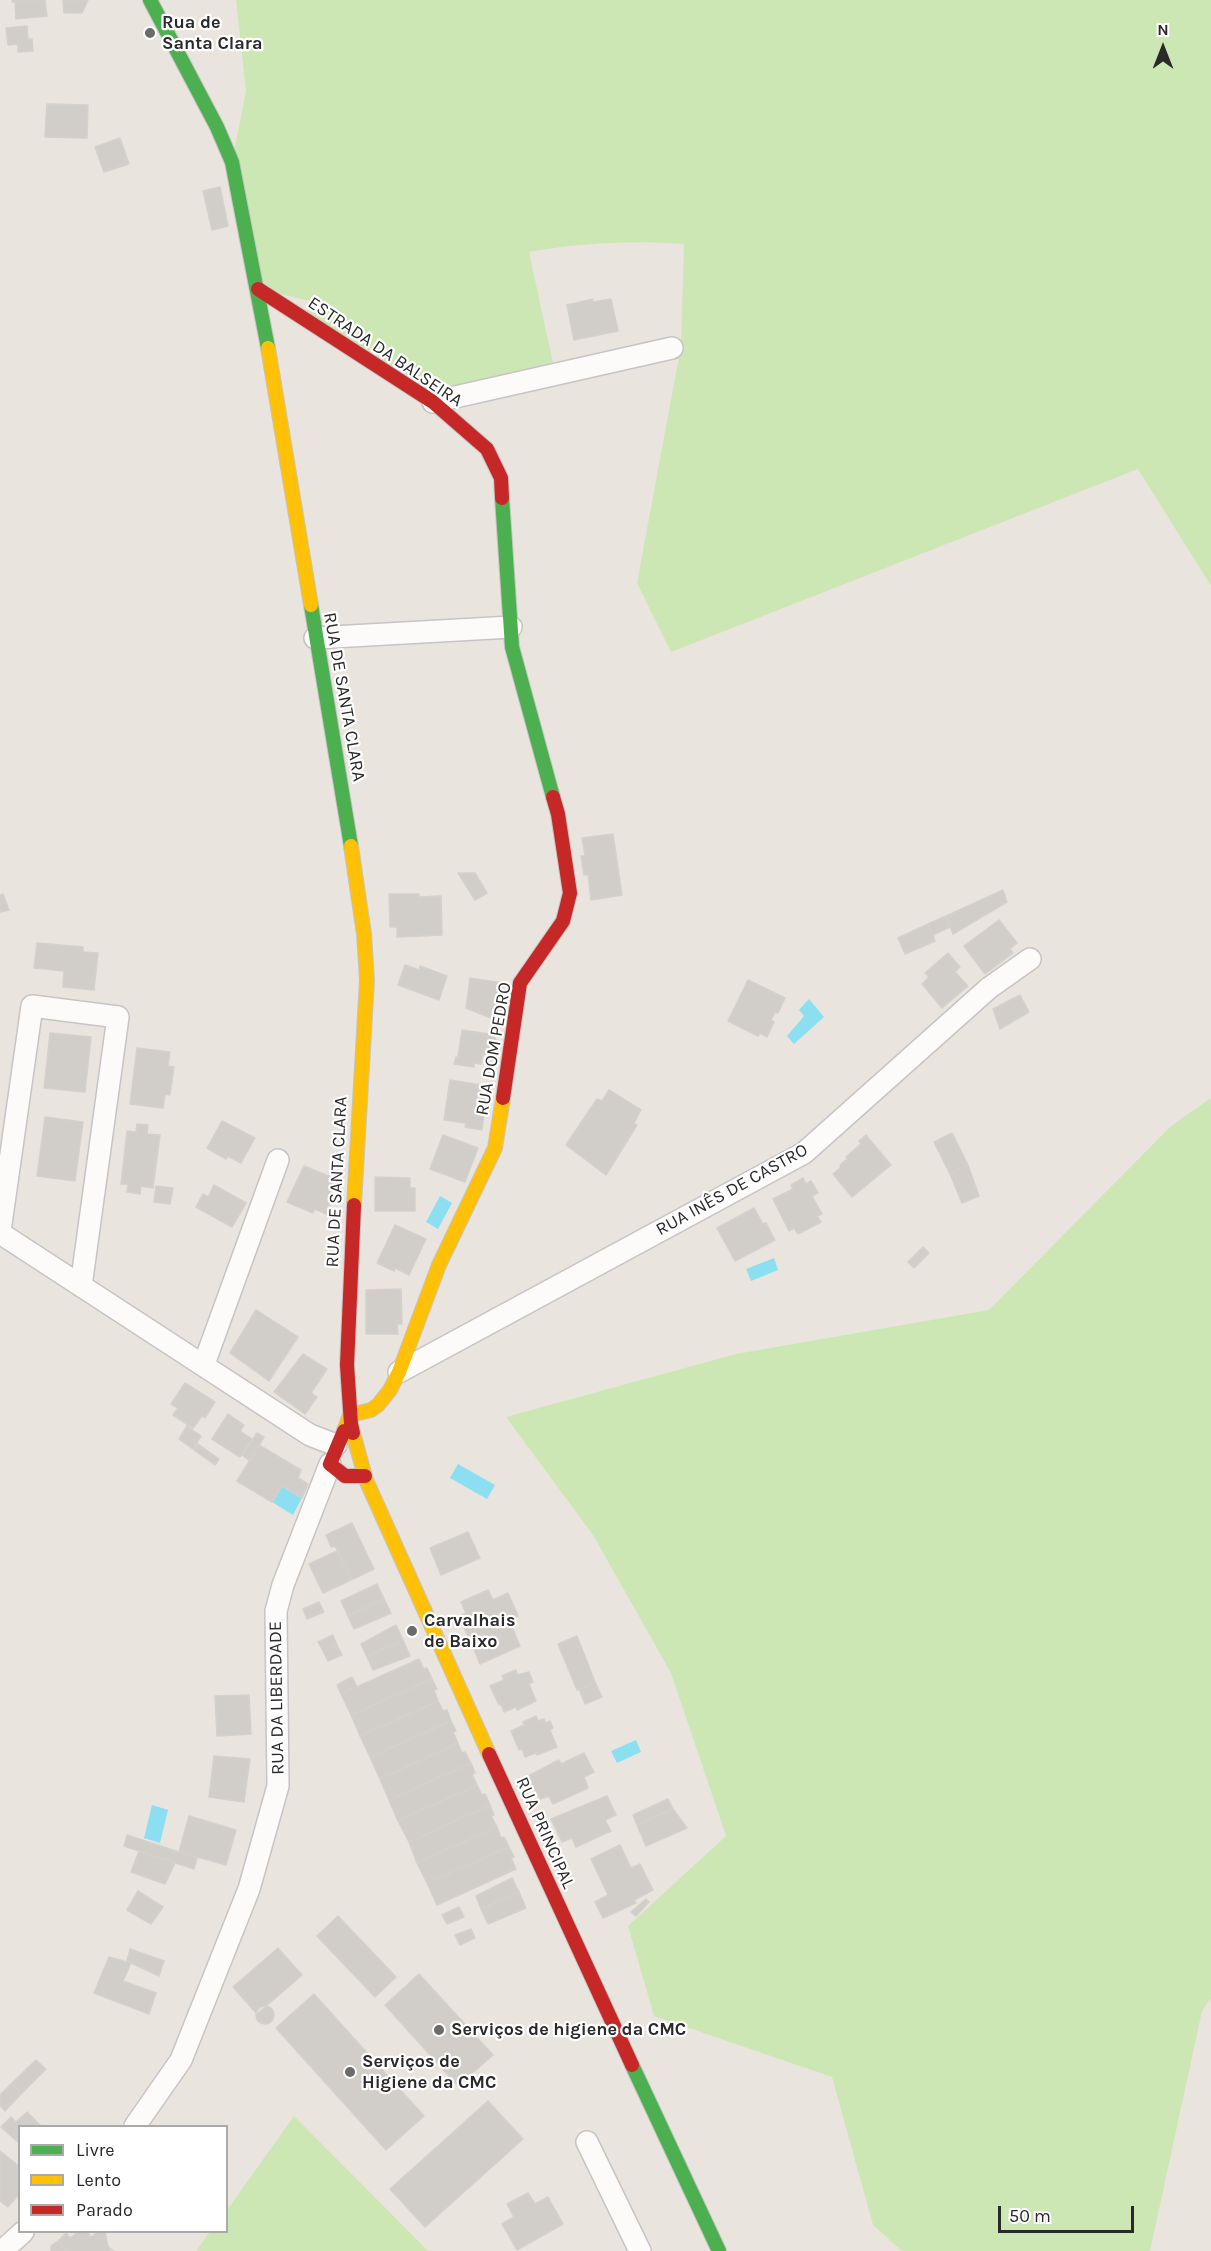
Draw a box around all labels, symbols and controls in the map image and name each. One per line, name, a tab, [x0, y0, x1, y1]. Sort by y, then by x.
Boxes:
place label: Rua de Santa Clara	[162, 12, 262, 54]
north arrow	[1133, 18, 1193, 78]
text: N	[1157, 20, 1169, 39]
marker: Rua de Santa Clara	[143, 26, 157, 40]
street label: ESTRADA DA BALSEIRA	[304, 292, 466, 412]
street label: RUA DE SANTA CLARA	[318, 611, 370, 783]
street label: RUA DOM PEDRO	[472, 981, 516, 1117]
street label: RUA DE SANTA CLARA	[322, 1096, 352, 1268]
street label: RUA INÊS DE CASTRO	[652, 1139, 812, 1241]
place label: Carvalhais de Baixo	[424, 1610, 515, 1652]
street label: RUA DA LIBERDADE	[265, 1621, 289, 1775]
marker: Carvalhais de Baixo	[405, 1624, 419, 1638]
street label: RUA PRINCIPAL	[511, 1774, 579, 1892]
place label: Serviços de higiene da CMC	[451, 2019, 686, 2041]
marker: Serviços de higiene da CMC	[432, 2023, 446, 2037]
place label: Serviços de Higiene da CMC	[362, 2051, 497, 2094]
marker: Serviços de Higiene da CMC	[343, 2065, 357, 2079]
legend	[18, 2125, 228, 2233]
text: Livre	[76, 2139, 115, 2161]
text: Lento	[76, 2169, 121, 2191]
scale bar	[1001, 2194, 1138, 2232]
text: Parado	[76, 2199, 133, 2221]
text: 50 m	[1009, 2205, 1051, 2227]

